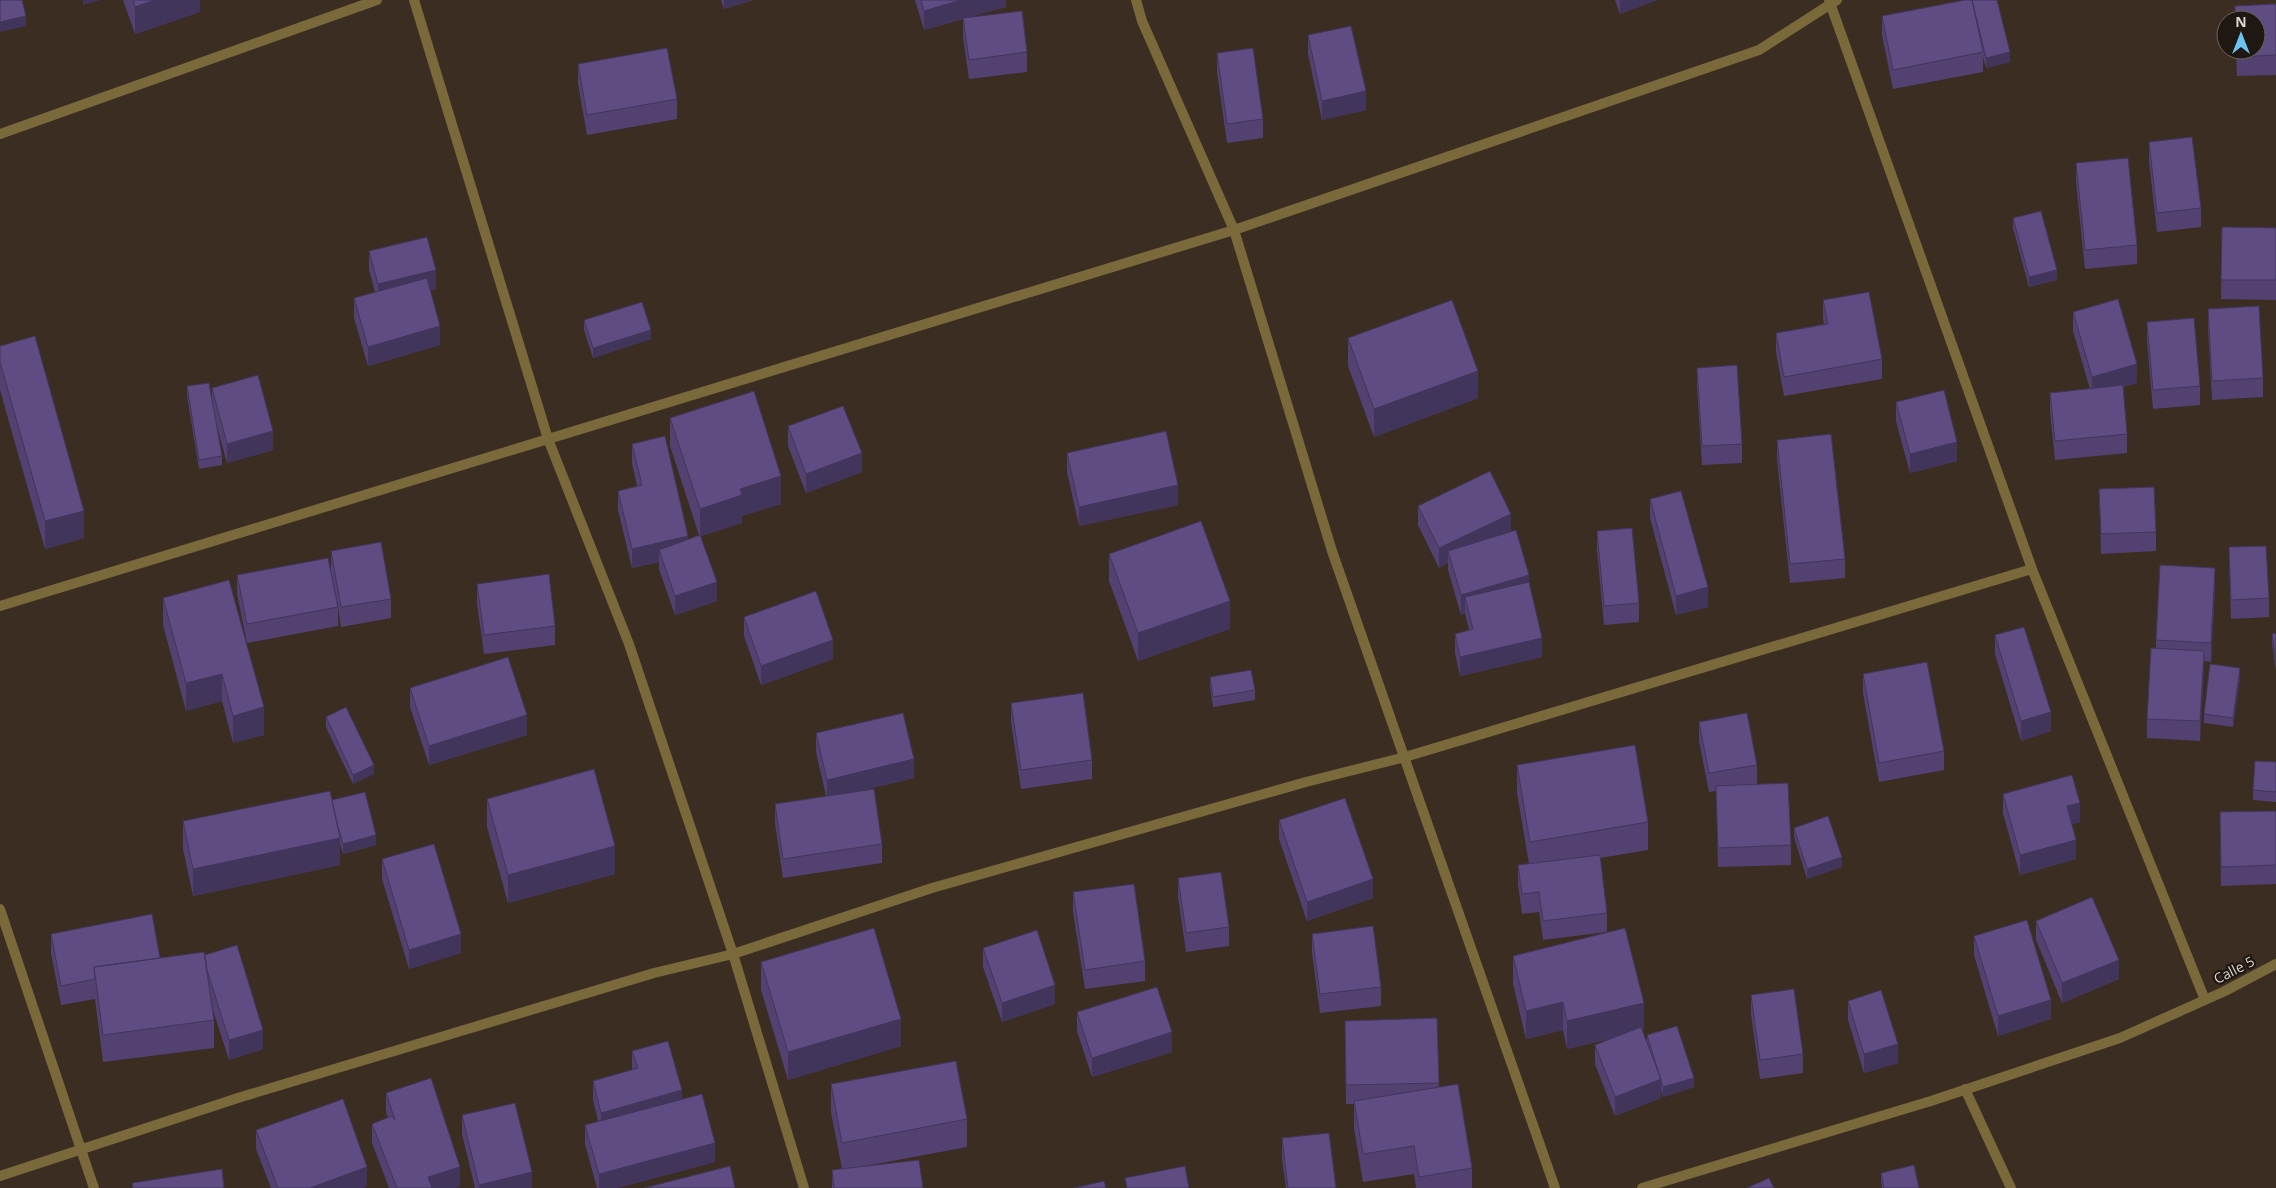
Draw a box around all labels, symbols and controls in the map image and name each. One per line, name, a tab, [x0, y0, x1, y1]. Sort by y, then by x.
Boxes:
north arrow	[2216, 10, 2266, 60]
text: N	[2235, 12, 2247, 31]
street label: Calle 5	[2210, 951, 2257, 988]

